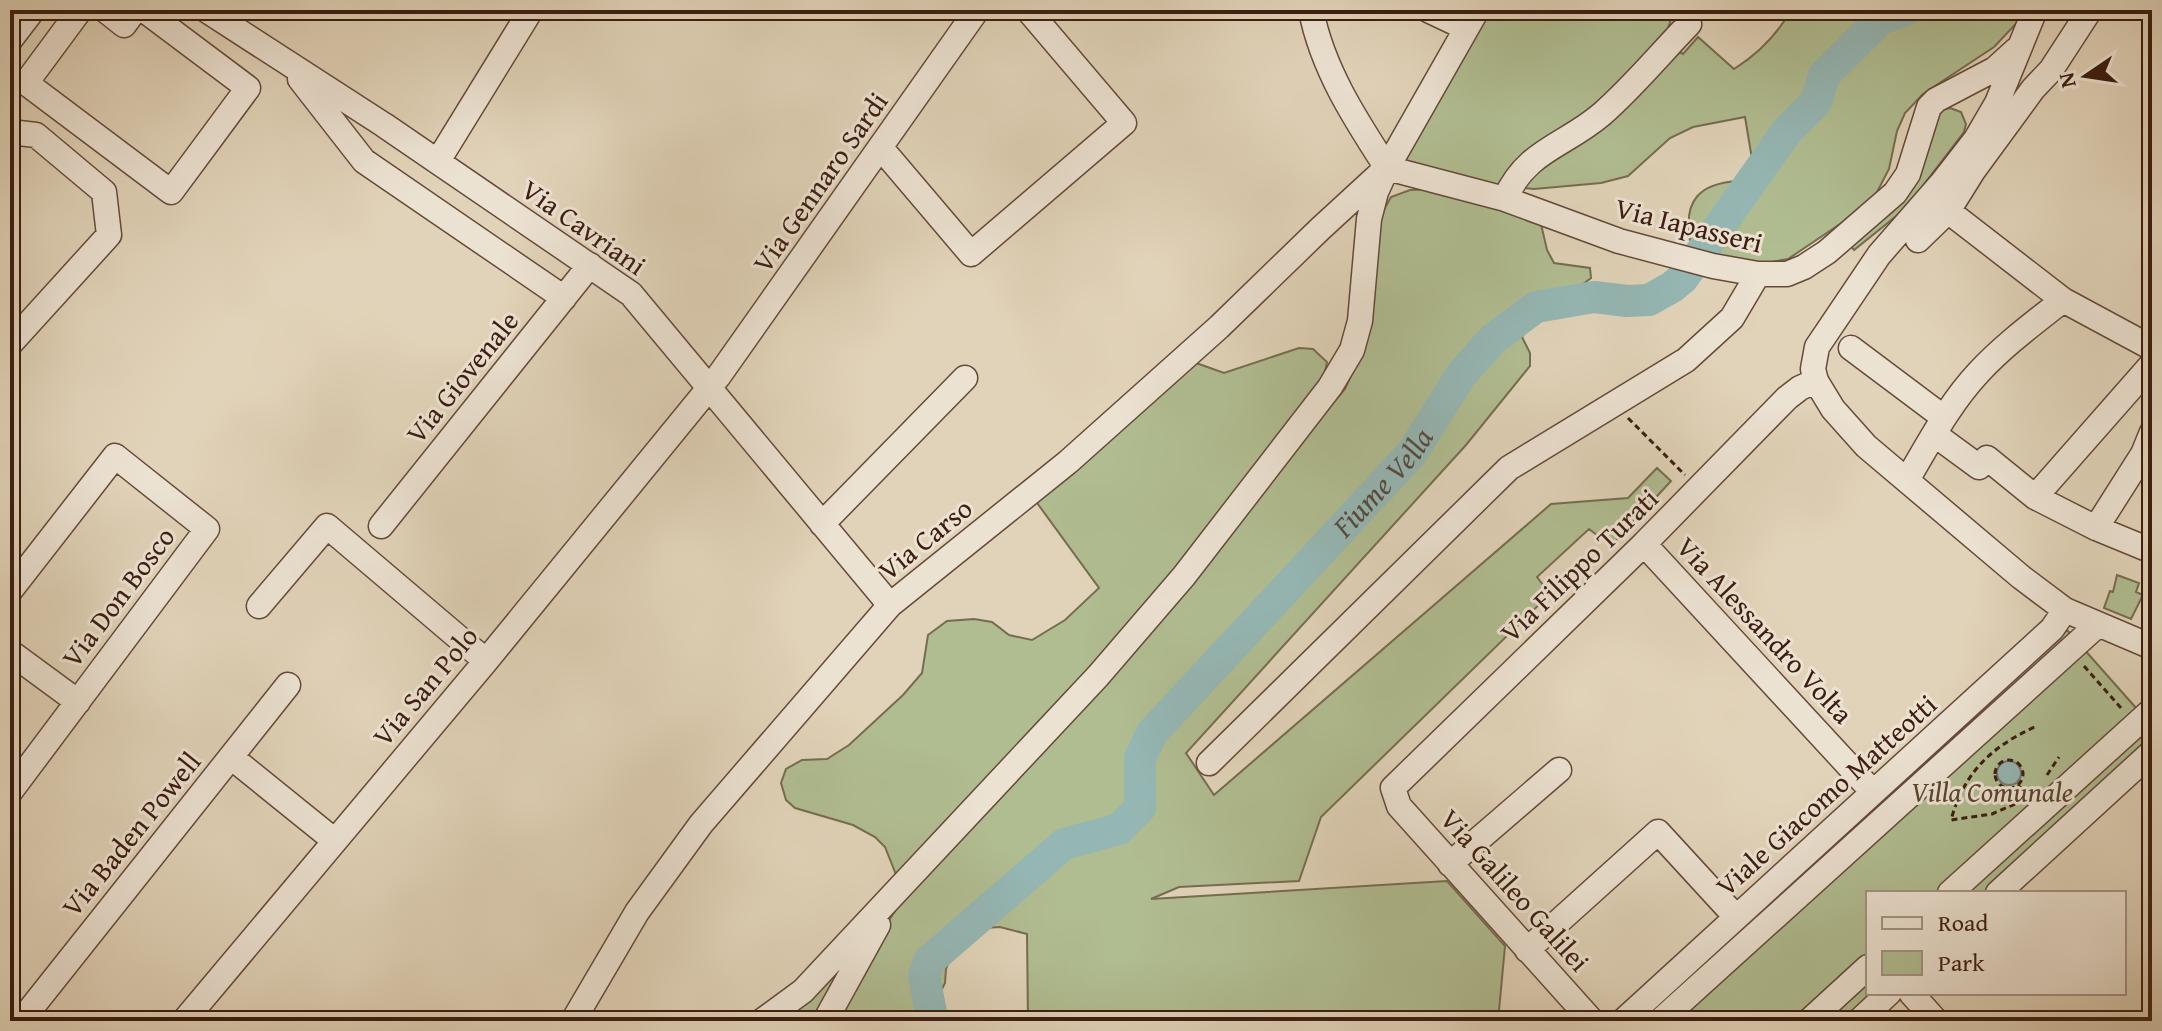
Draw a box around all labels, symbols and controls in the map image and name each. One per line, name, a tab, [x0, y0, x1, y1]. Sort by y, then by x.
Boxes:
north arrow	[2046, 36, 2126, 116]
text: N	[2049, 69, 2084, 91]
street label: Via Gennaro Sardi	[742, 83, 897, 280]
street label: Via Cavriani	[514, 169, 655, 285]
street label: Via Iapasseri	[1611, 186, 1767, 263]
street label: Via Giovenale	[395, 302, 528, 452]
water label: Fiume Vella	[1321, 419, 1443, 547]
street label: Via Filippo Turati	[1490, 478, 1667, 651]
street label: Via Carso	[869, 488, 981, 589]
street label: Via Don Bosco	[51, 518, 184, 676]
street label: Via Alessandro Volta	[1667, 527, 1864, 733]
street label: Via San Polo	[362, 617, 487, 755]
street label: Viale Giacomo Matteotti	[1706, 684, 1945, 905]
street label: Via Baden Powell	[51, 742, 210, 925]
park label: Villa Comunale	[1911, 771, 2073, 812]
street label: Via Galileo Galilei	[1431, 799, 1600, 980]
legend	[1866, 891, 2126, 995]
text: Road	[1938, 905, 1988, 940]
text: Park	[1938, 945, 1985, 980]

